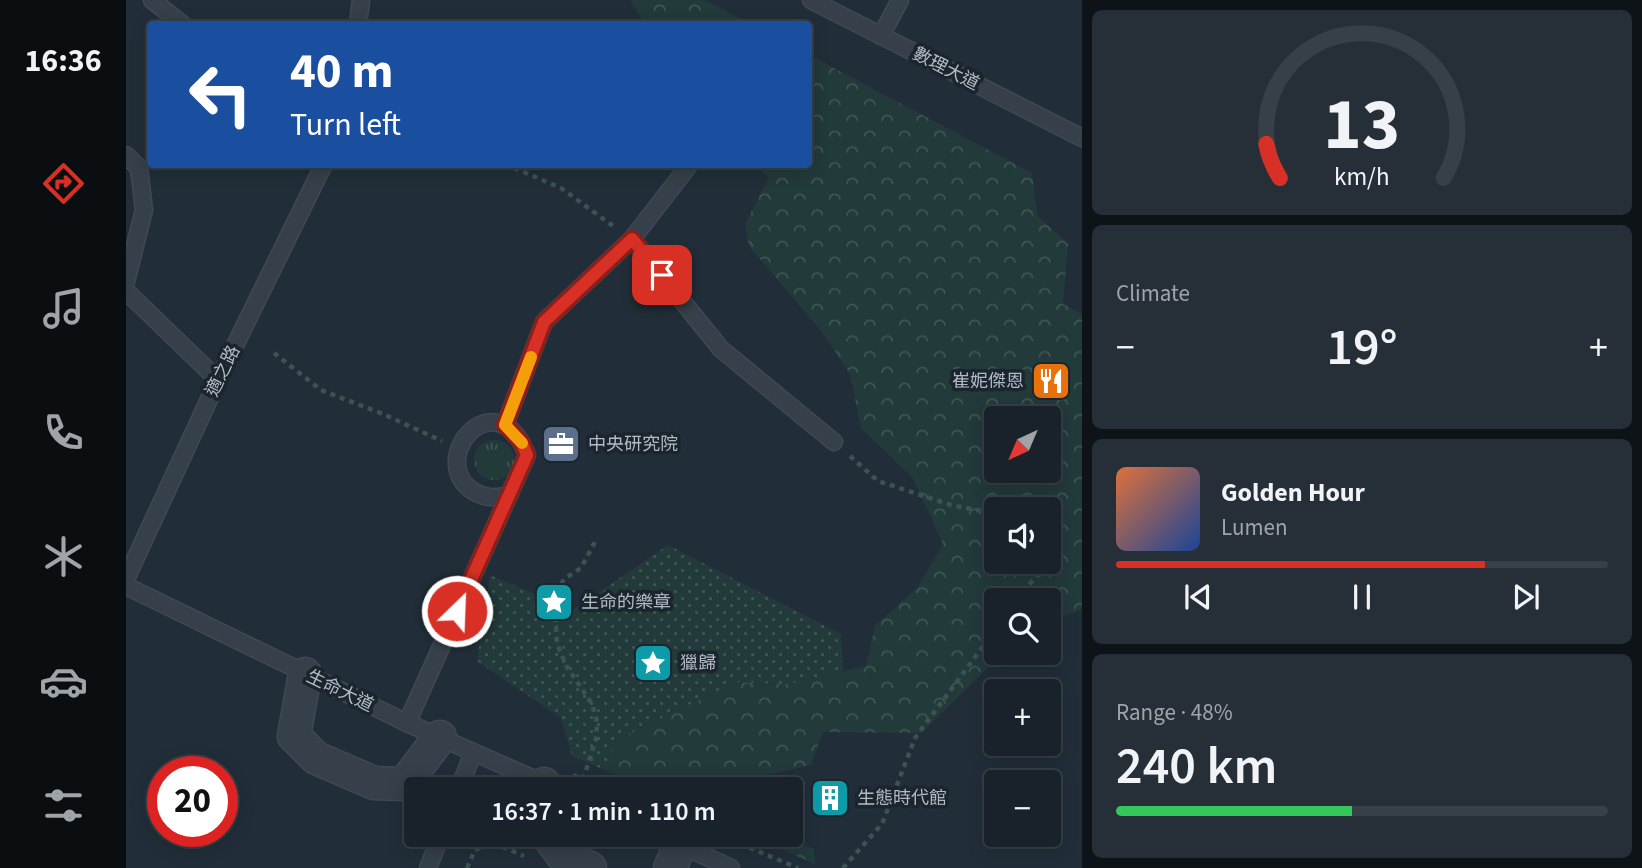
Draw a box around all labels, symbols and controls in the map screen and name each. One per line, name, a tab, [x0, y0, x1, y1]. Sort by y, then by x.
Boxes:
text: 40 m	[290, 37, 394, 107]
text: 16:36	[24, 38, 102, 84]
street label: 數理大道	[908, 42, 984, 96]
icon: left	[175, 49, 266, 140]
text: 13	[1324, 74, 1400, 178]
text: Turn left	[290, 102, 401, 148]
icon: directions	[39, 159, 88, 208]
text: km/h	[1334, 159, 1390, 195]
pin	[632, 245, 692, 305]
icon: arrive	[643, 256, 681, 294]
text: Climate	[1116, 277, 1190, 310]
icon: music	[39, 284, 88, 333]
text: 19°	[1326, 311, 1398, 385]
text: −	[1116, 321, 1135, 375]
text: +	[1589, 321, 1608, 375]
street label: 適之路	[200, 341, 246, 401]
restaurant icon: 崔妮傑恩	[1030, 360, 1072, 402]
place label: 崔妮傑恩	[952, 369, 1024, 394]
north arrow	[984, 406, 1060, 483]
map controls	[984, 406, 1061, 847]
icon: phone	[39, 408, 88, 457]
office icon: 中央研究院	[540, 423, 582, 465]
place label: 中央研究院	[588, 432, 678, 457]
text: Golden Hour	[1221, 474, 1365, 511]
button: sound	[984, 497, 1061, 574]
text: Lumen	[1221, 511, 1288, 544]
icon: climate	[39, 532, 88, 581]
position arrow	[420, 574, 494, 648]
icon: previous	[1179, 578, 1217, 616]
icon: pause	[1343, 578, 1381, 616]
icon: next	[1507, 578, 1545, 616]
place icon: 生命的樂章	[533, 581, 575, 623]
button: search	[984, 588, 1061, 665]
place label: 生命的樂章	[581, 590, 671, 615]
place icon: 獵歸	[632, 642, 674, 684]
place label: 獵歸	[680, 651, 716, 676]
icon: car	[39, 657, 88, 706]
street label: 生命大道	[302, 664, 378, 718]
button: +	[984, 679, 1061, 756]
text: Range · 48%	[1116, 696, 1233, 729]
text: 240 km	[1116, 730, 1277, 804]
speed limit sign: 20	[147, 756, 238, 847]
button: −	[984, 770, 1061, 847]
building icon: 生態時代館	[809, 777, 851, 819]
icon: filters	[39, 781, 88, 830]
place label: 生態時代館	[857, 786, 947, 811]
text: 16:37 · 1 min · 110 m	[491, 793, 716, 830]

